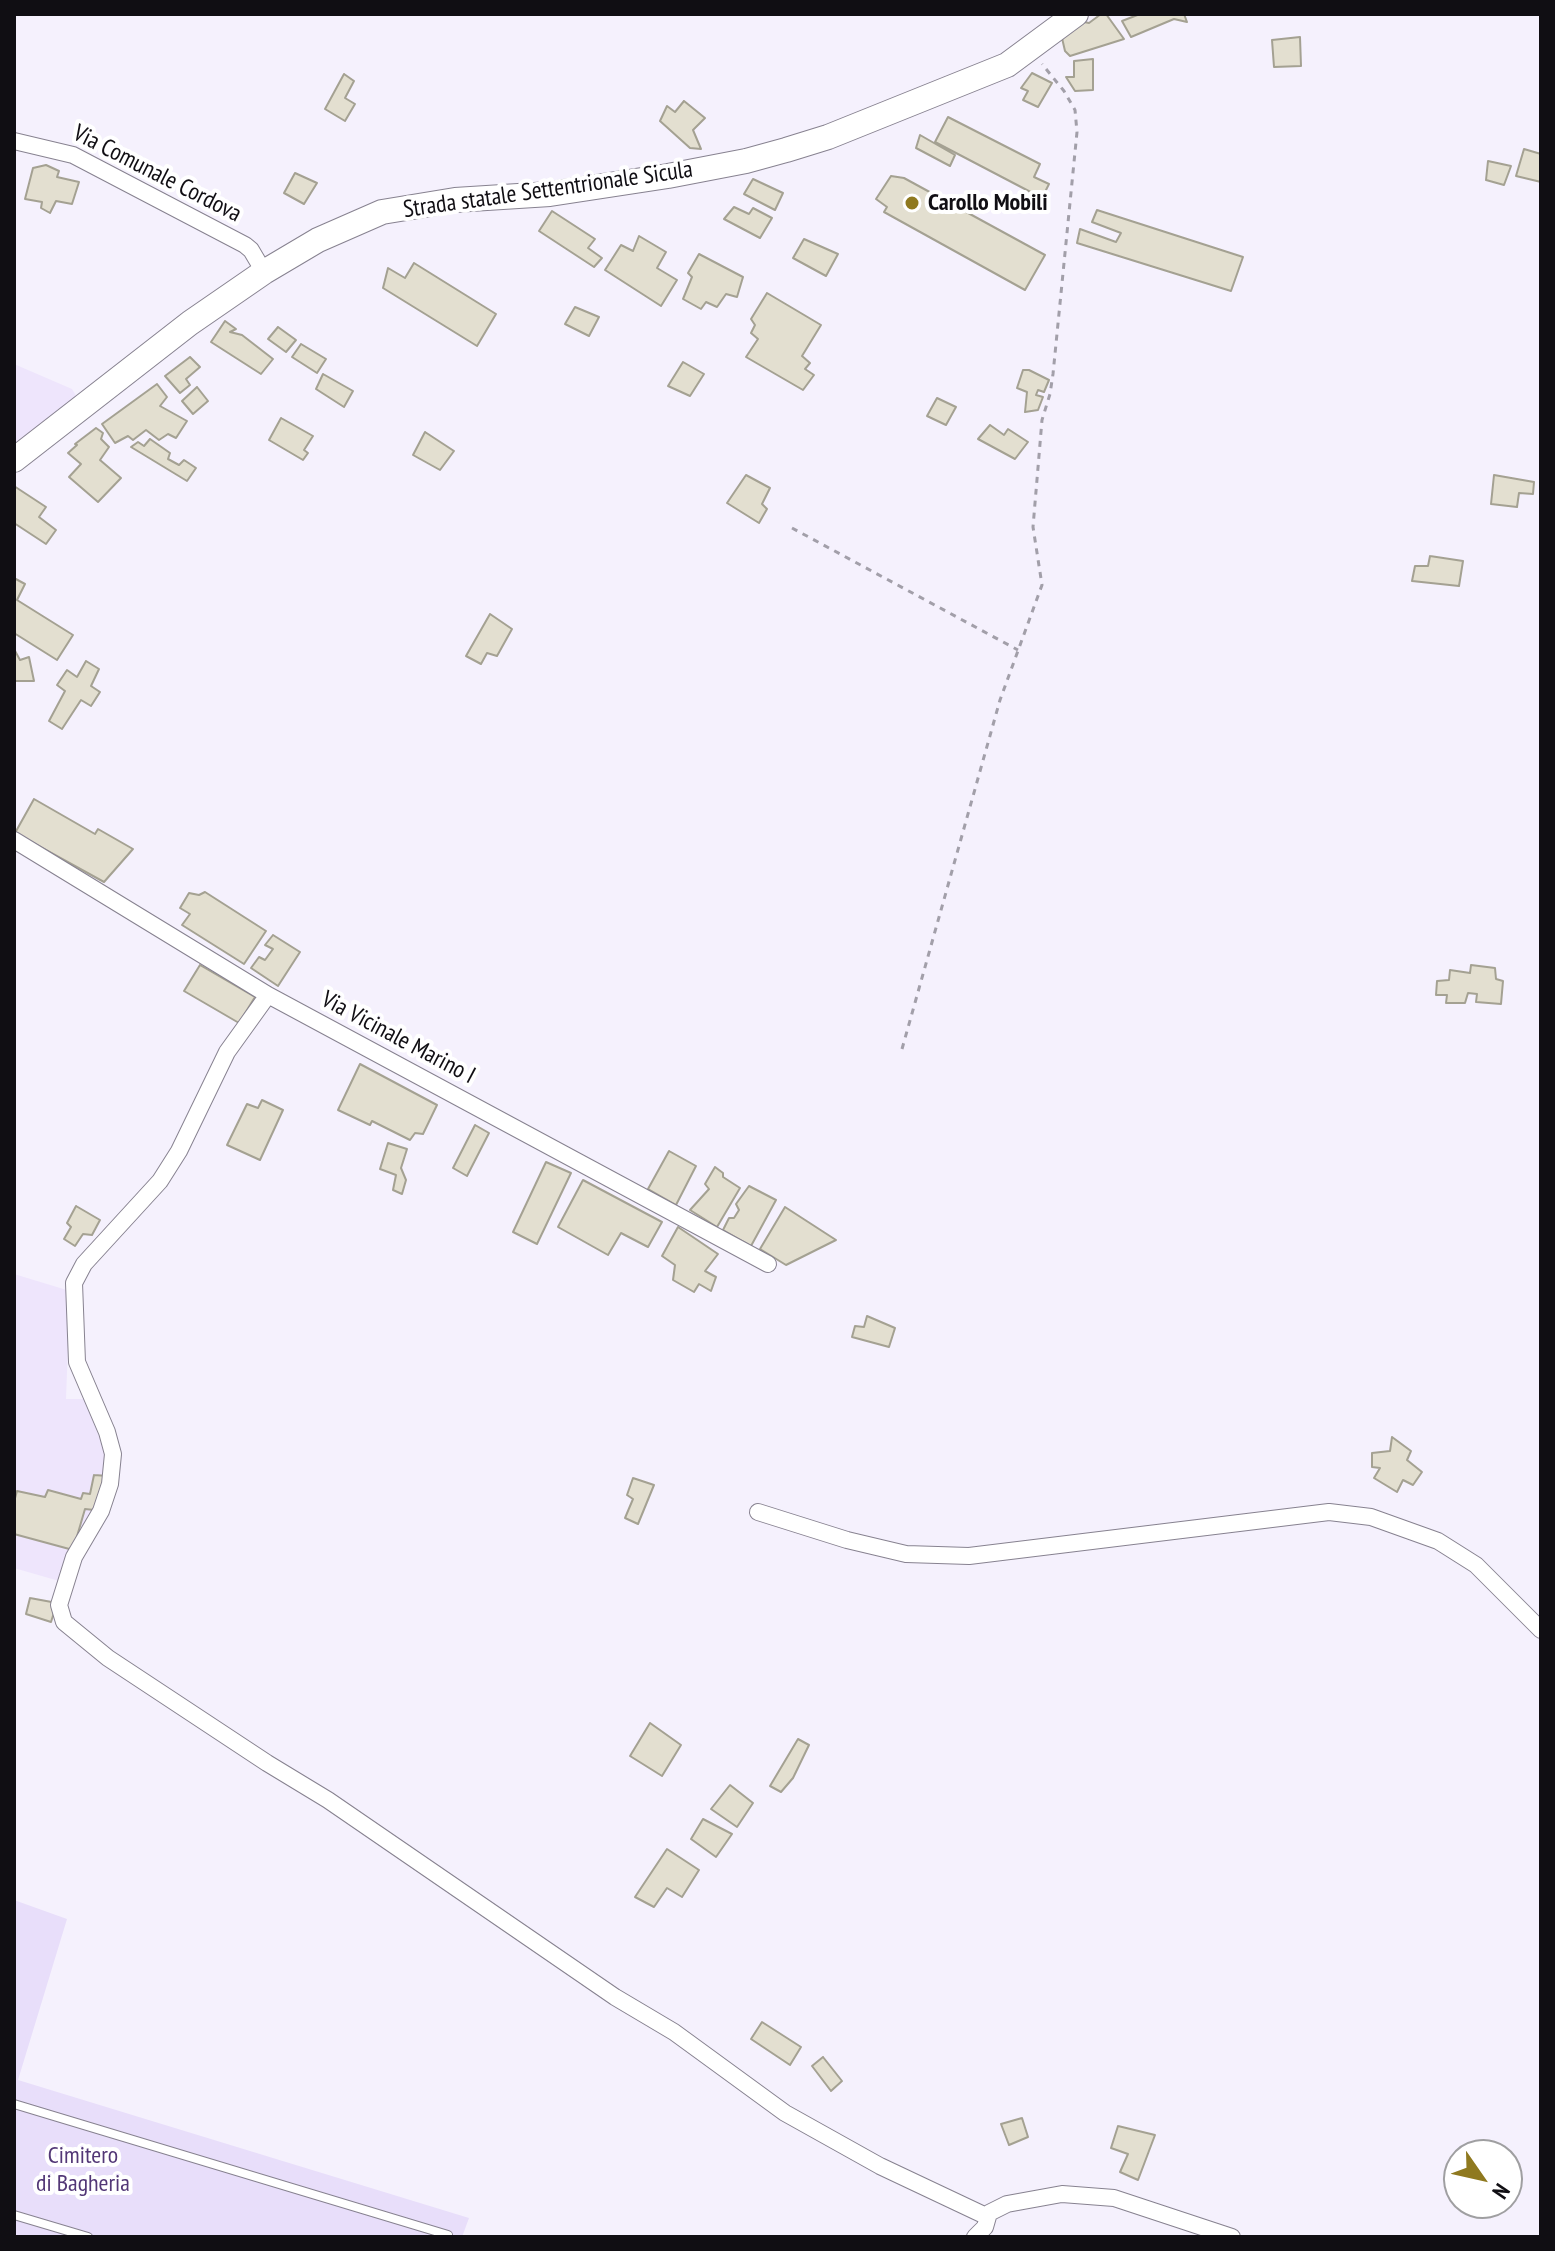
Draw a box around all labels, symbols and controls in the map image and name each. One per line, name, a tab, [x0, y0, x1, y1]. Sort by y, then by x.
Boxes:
street label: Via Comunale Cordova	[68, 119, 246, 229]
street label: Strada statale Settentrionale Sicula	[401, 155, 695, 225]
place label: Carollo Mobili	[928, 189, 1048, 217]
marker: Carollo Mobili	[903, 194, 921, 212]
street label: Via Vicinale Marino I	[316, 985, 480, 1091]
north arrow	[1443, 2139, 1523, 2219]
park label: Cimitero di Bagheria	[36, 2142, 130, 2198]
text: N	[1486, 2179, 1516, 2204]

